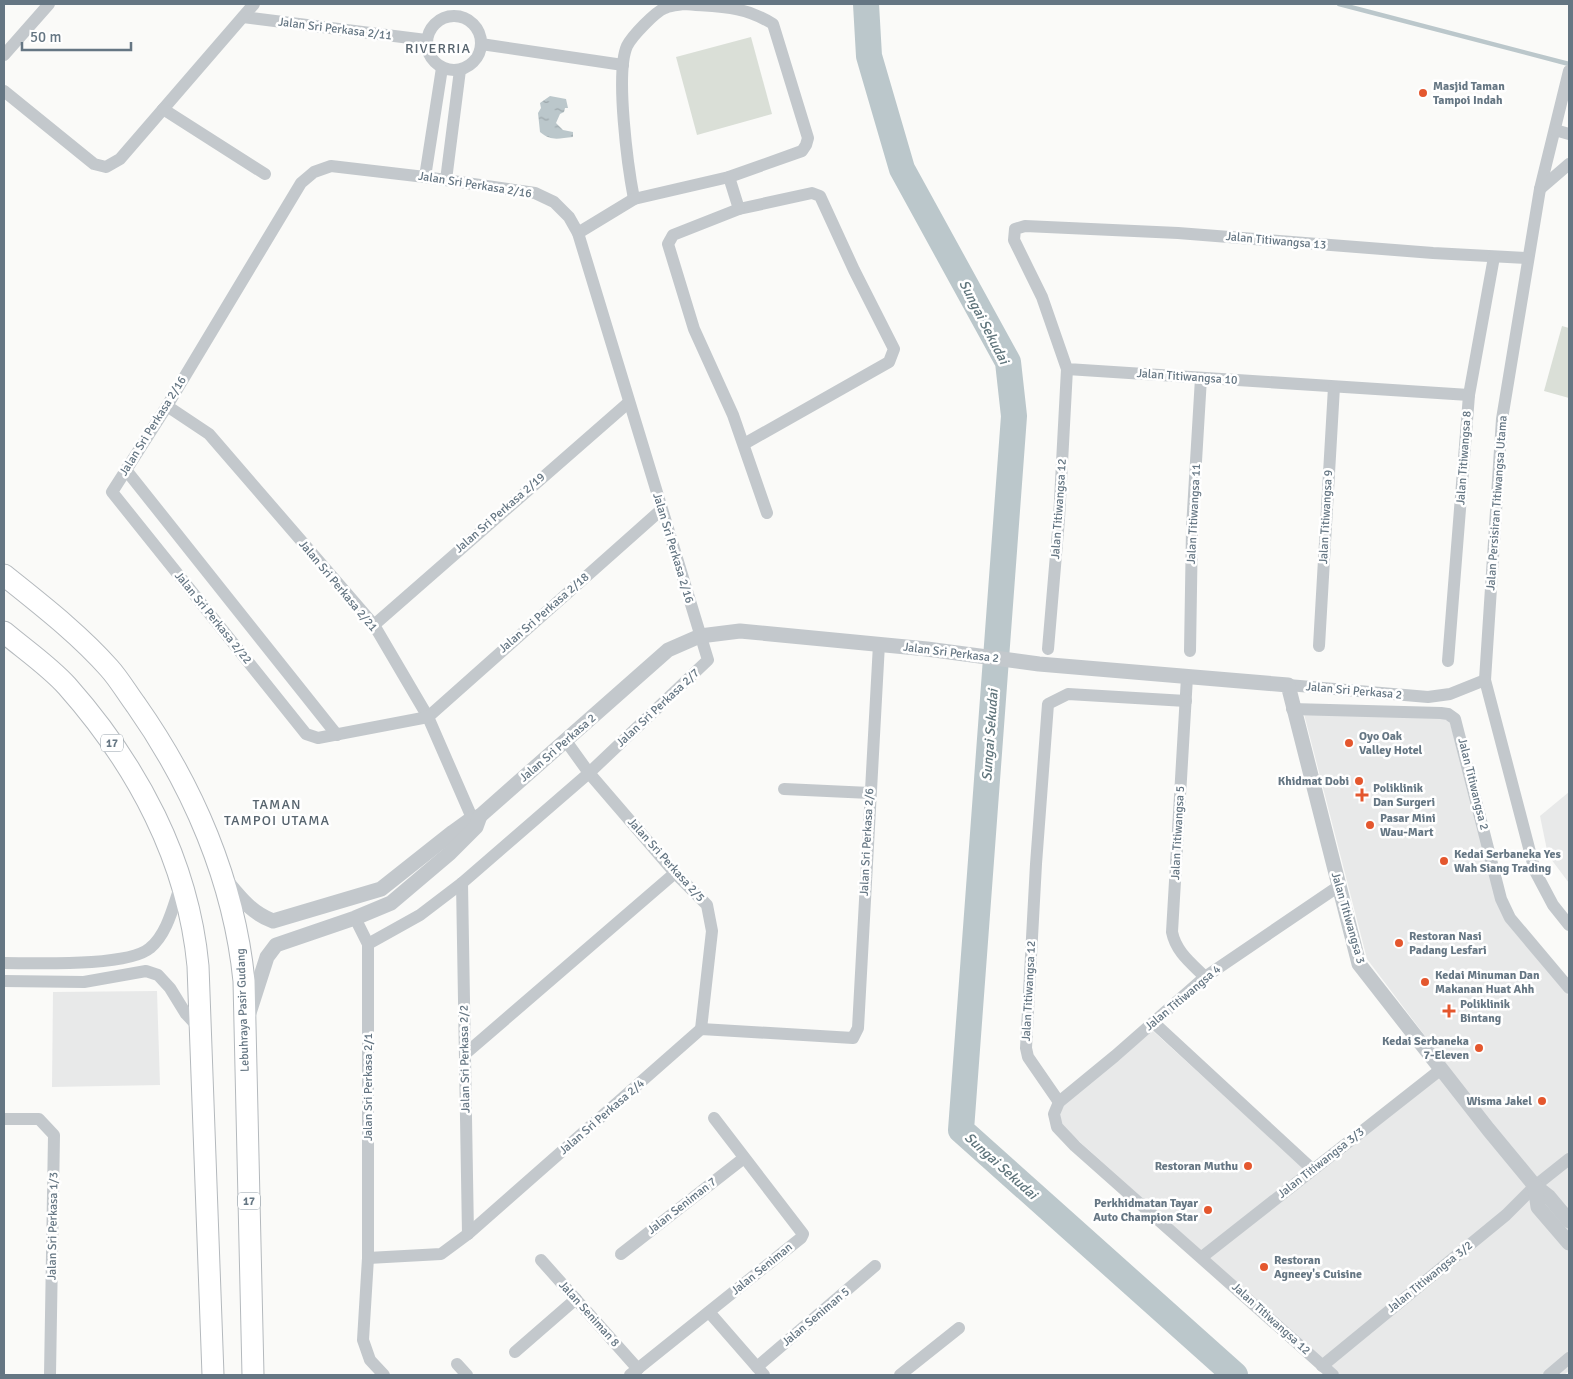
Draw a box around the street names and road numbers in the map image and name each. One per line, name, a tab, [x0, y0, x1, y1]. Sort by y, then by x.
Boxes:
street label: Jalan Sri Perkasa 2/11	[277, 15, 393, 43]
street label: Jalan Sri Perkasa 2/16	[417, 169, 533, 201]
street label: Jalan Titiwangsa 13	[1225, 229, 1327, 253]
street label: Jalan Titiwangsa 10	[1136, 366, 1238, 388]
street label: Jalan Sri Perkasa 2/16	[116, 373, 190, 479]
street label: Jalan Titiwangsa 8	[1453, 410, 1475, 506]
street label: Jalan Persisiran Titiwangsa Utama	[1483, 415, 1511, 591]
street label: Jalan Titiwangsa 12	[1048, 458, 1070, 560]
street label: Jalan Titiwangsa 11	[1184, 463, 1204, 565]
street label: Jalan Titiwangsa 9	[1316, 469, 1336, 565]
street label: Jalan Sri Perkasa 2/19	[452, 470, 548, 556]
street label: Jalan Sri Perkasa 2/16	[649, 491, 697, 605]
street label: Jalan Sri Perkasa 2/21	[295, 537, 381, 635]
street label: Jalan Sri Perkasa 2/22	[171, 569, 255, 667]
street label: Jalan Sri Perkasa 2/18	[496, 570, 592, 656]
street label: Jalan Sri Perkasa 2	[902, 640, 1000, 666]
street label: Jalan Sri Perkasa 2/7	[613, 666, 703, 750]
street label: Jalan Sri Perkasa 2	[1305, 679, 1403, 703]
street label: Jalan Sri Perkasa 2	[517, 711, 599, 785]
road number: 17	[101, 734, 123, 751]
street label: Jalan Titiwangsa 2	[1454, 736, 1492, 832]
street label: Jalan Titiwangsa 5	[1168, 785, 1188, 881]
street label: Jalan Sri Perkasa 2/6	[857, 788, 877, 896]
street label: Jalan Sri Perkasa 2/5	[624, 815, 708, 905]
street label: Jalan Titiwangsa 3	[1328, 871, 1368, 965]
street label: Jalan Titiwangsa 12	[1019, 940, 1039, 1042]
street label: Lebuhraya Pasir Gudang	[233, 948, 253, 1072]
street label: Jalan Titiwangsa 4	[1142, 962, 1224, 1034]
street label: Jalan Sri Perkasa 2/2	[457, 1005, 473, 1113]
street label: Jalan Sri Perkasa 2/1	[361, 1033, 376, 1141]
street label: Jalan Sri Perkasa 2/4	[556, 1076, 648, 1158]
street label: Jalan Titiwangsa 3/3	[1275, 1124, 1367, 1202]
street label: Jalan Sri Perkasa 1/3	[45, 1172, 61, 1280]
street label: Jalan Seniman 7	[644, 1174, 720, 1238]
road number: 17	[238, 1192, 260, 1210]
street label: Jalan Titiwangsa 3/2	[1384, 1238, 1476, 1316]
street label: Jalan Seniman	[728, 1240, 796, 1298]
street label: Jalan Seniman 8	[555, 1278, 623, 1350]
street label: Jalan Titiwangsa 12	[1228, 1280, 1314, 1358]
street label: Jalan Seniman 5	[779, 1284, 853, 1350]

